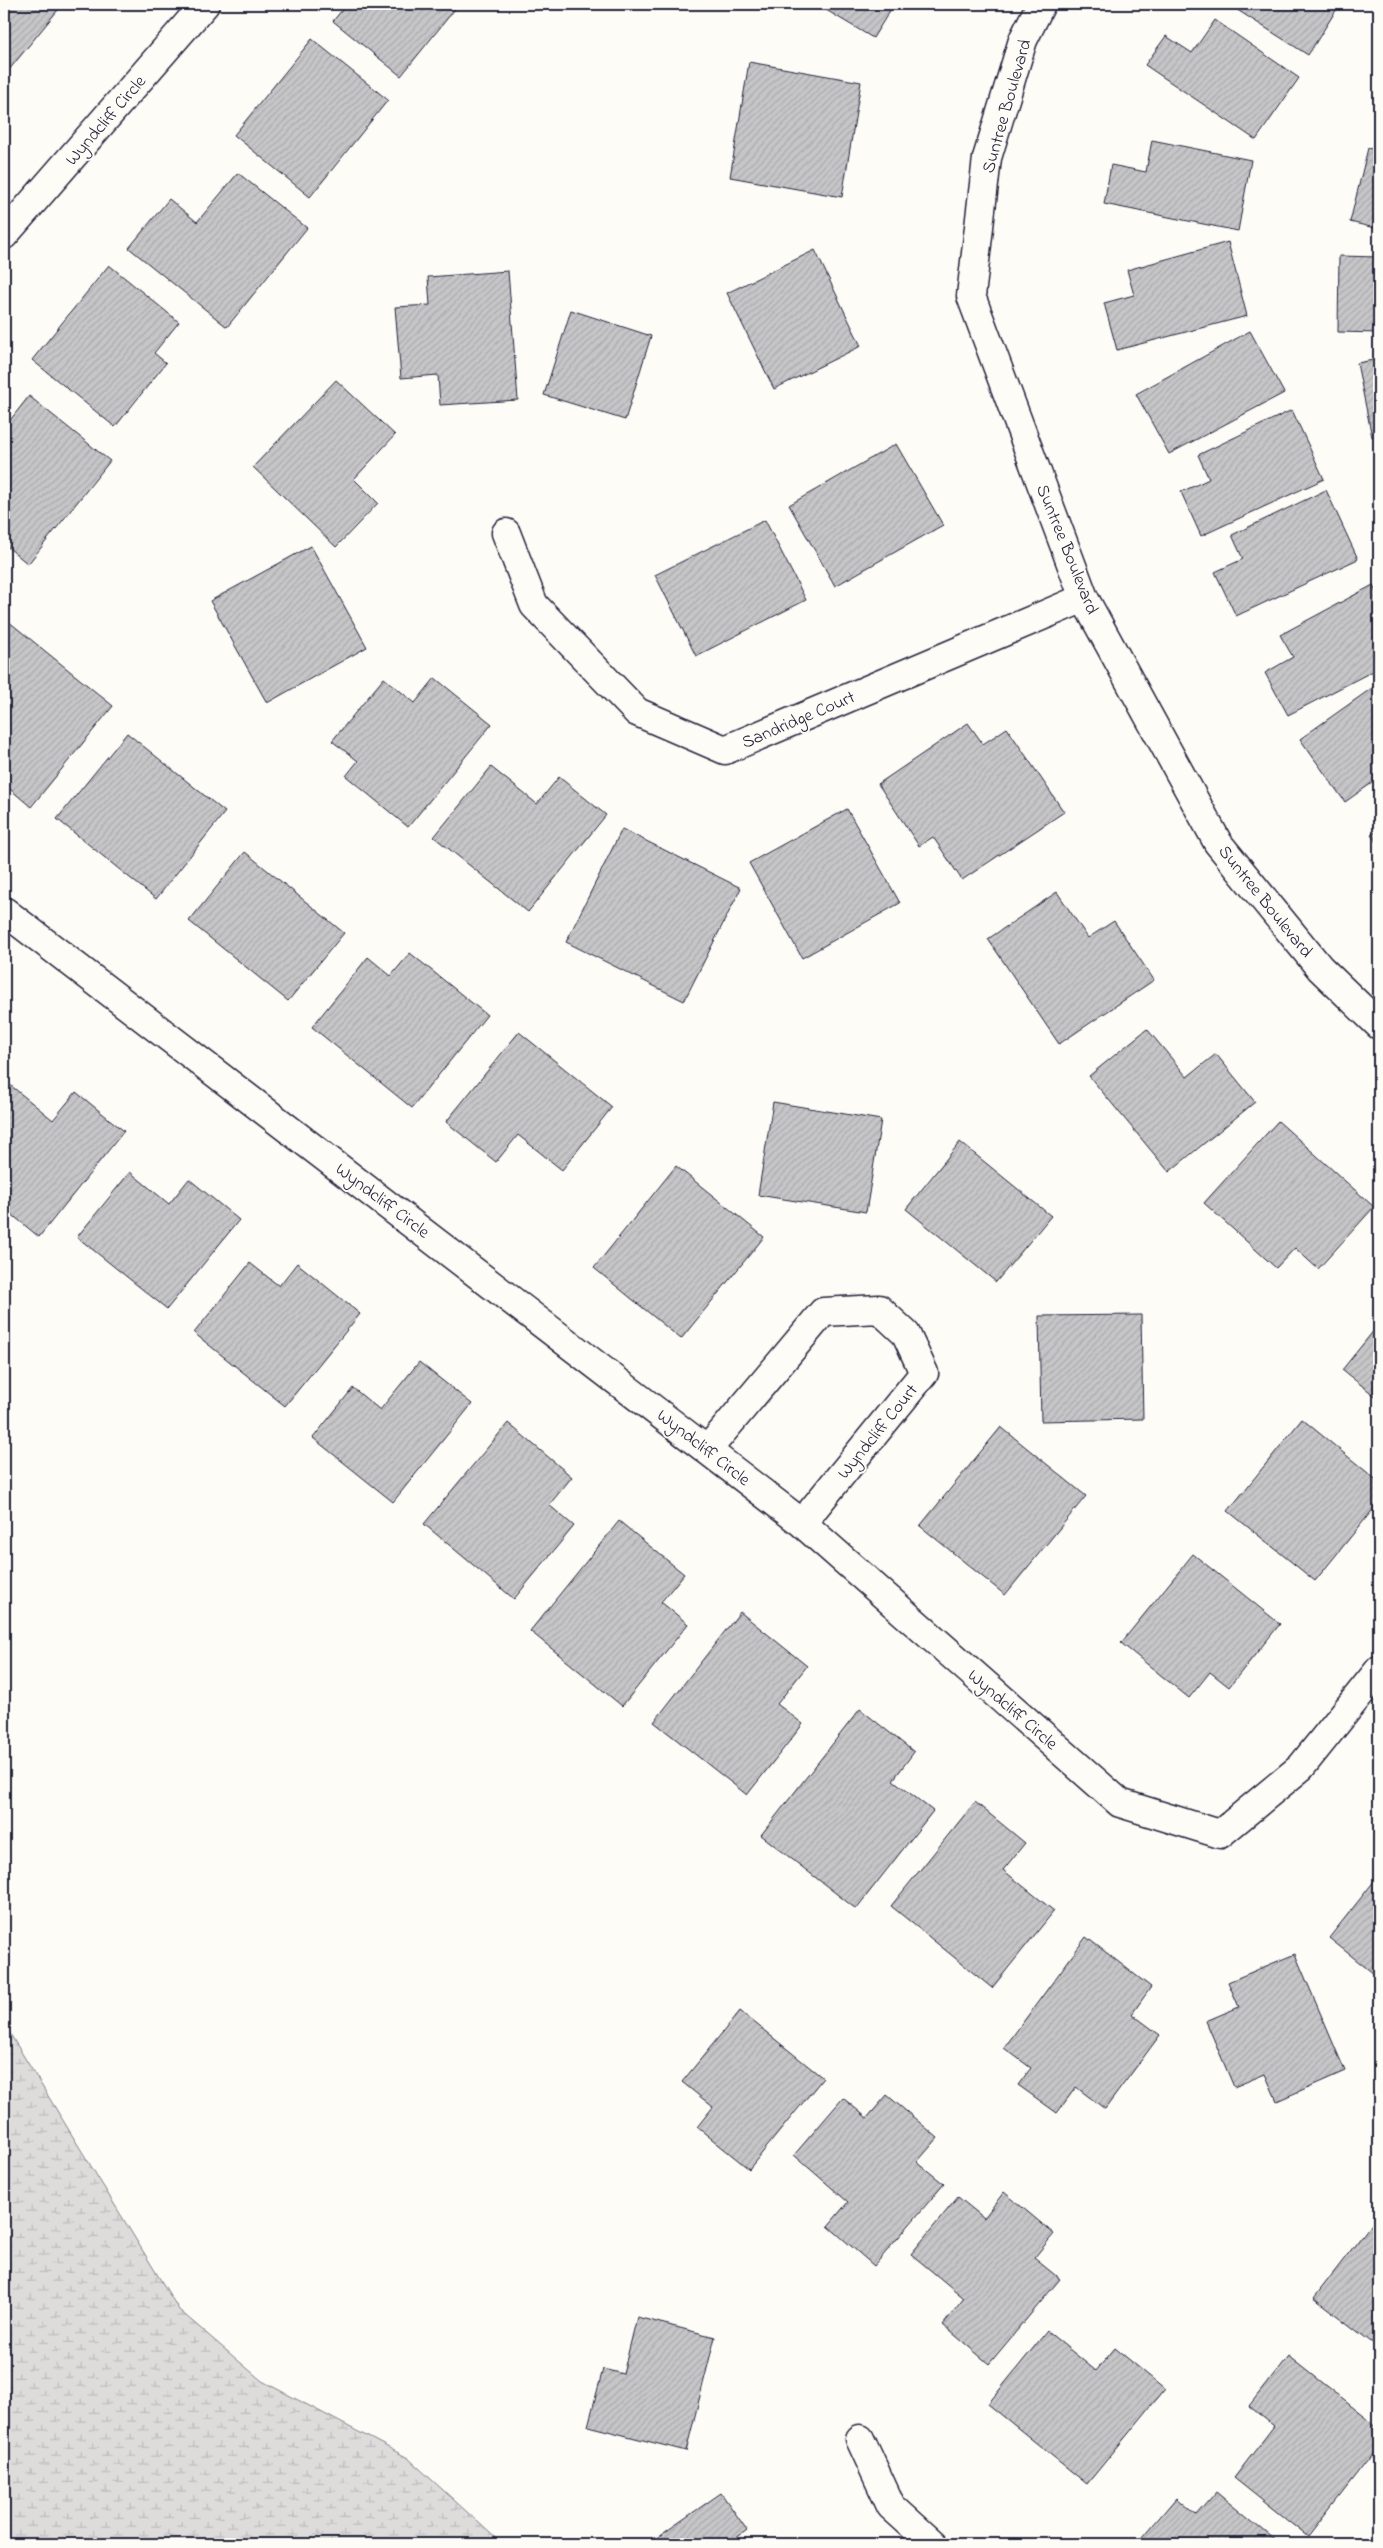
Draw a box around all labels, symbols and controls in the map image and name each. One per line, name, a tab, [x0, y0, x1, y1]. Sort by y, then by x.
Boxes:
street label: Suntree Boulevard	[976, 37, 1039, 177]
street label: Wyndcliff Circle	[60, 70, 154, 172]
street label: Suntree Boulevard	[1028, 481, 1104, 619]
street label: Sandridge Court	[738, 685, 860, 757]
street label: Suntree Boulevard	[1211, 840, 1318, 964]
street label: Wyndcliff Circle	[329, 1157, 435, 1246]
street label: Wyndcliff Court	[832, 1379, 925, 1485]
street label: Wyndcliff Circle	[650, 1404, 756, 1494]
street label: Wyndcliff Circle	[961, 1664, 1063, 1758]

